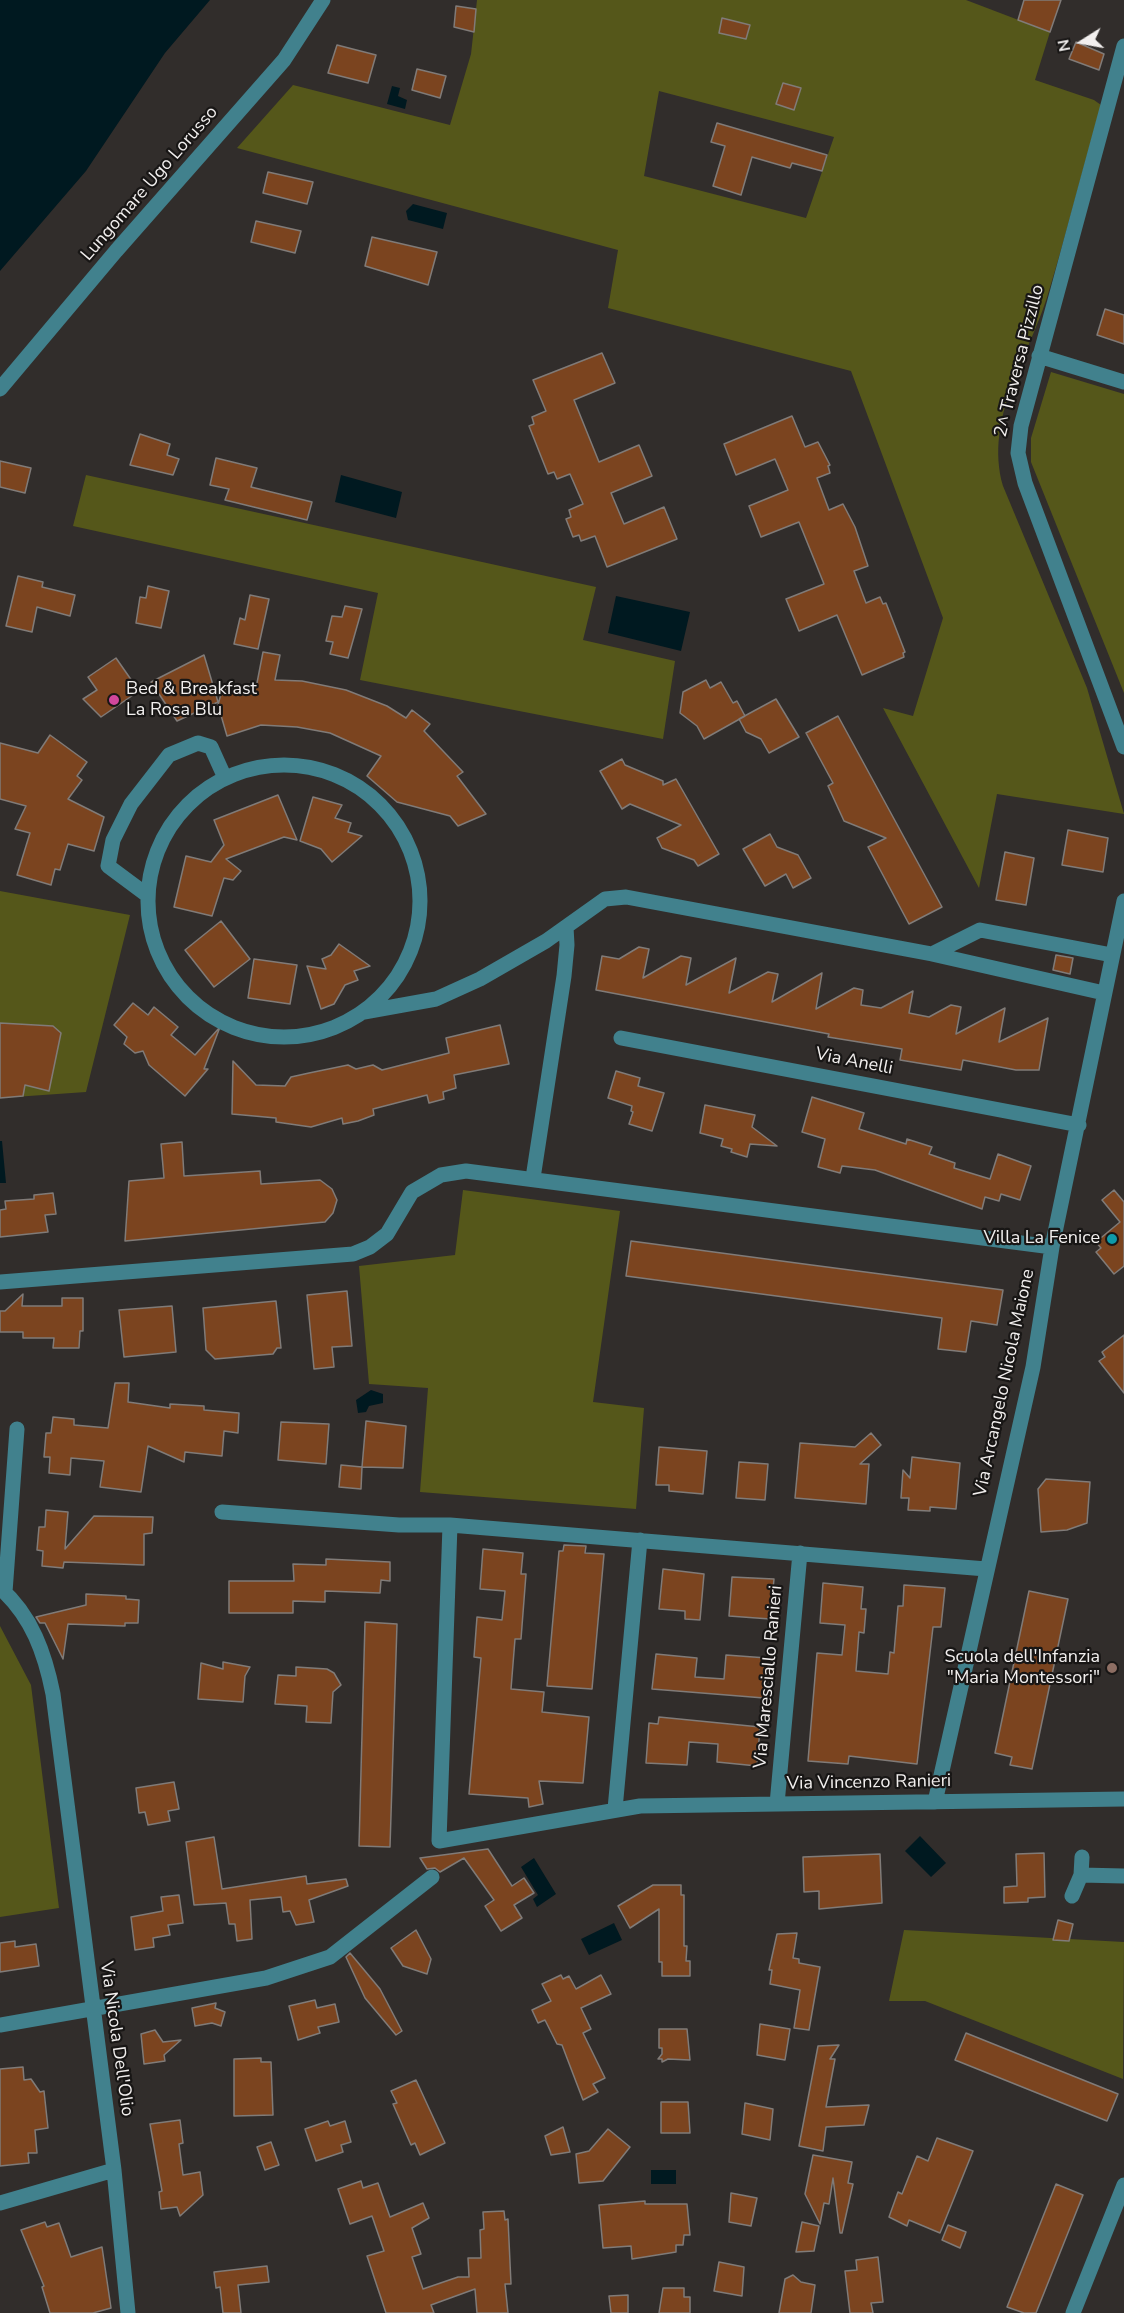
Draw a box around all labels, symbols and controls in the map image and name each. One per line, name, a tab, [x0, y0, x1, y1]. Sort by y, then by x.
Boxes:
north arrow	[1052, 12, 1112, 72]
text: N	[1052, 37, 1076, 53]
street label: Lungomare Ugo Lorusso	[77, 102, 223, 266]
street label: 2^ Traversa Pizzillo	[991, 283, 1049, 439]
place label: Bed & Breakfast La Rosa Blu	[126, 679, 257, 722]
marker: Bed & Breakfast La Rosa Blu	[107, 693, 121, 707]
street label: Via Anelli	[813, 1044, 895, 1080]
place label: Villa La Fenice	[983, 1228, 1100, 1250]
marker: Villa La Fenice	[1105, 1232, 1119, 1246]
street label: Via Arcangelo Nicola Maione	[970, 1267, 1040, 1499]
street label: Via Maresciallo Ranieri	[750, 1585, 788, 1769]
place label: Scuola dell'Infanzia "Maria Montessori"	[944, 1647, 1100, 1690]
marker: Scuola dell'Infanzia "Maria Montessori"	[1105, 1661, 1119, 1675]
street label: Via Vincenzo Ranieri	[787, 1771, 951, 1795]
street label: Via Nicola Dell'Olio	[94, 1960, 138, 2118]

